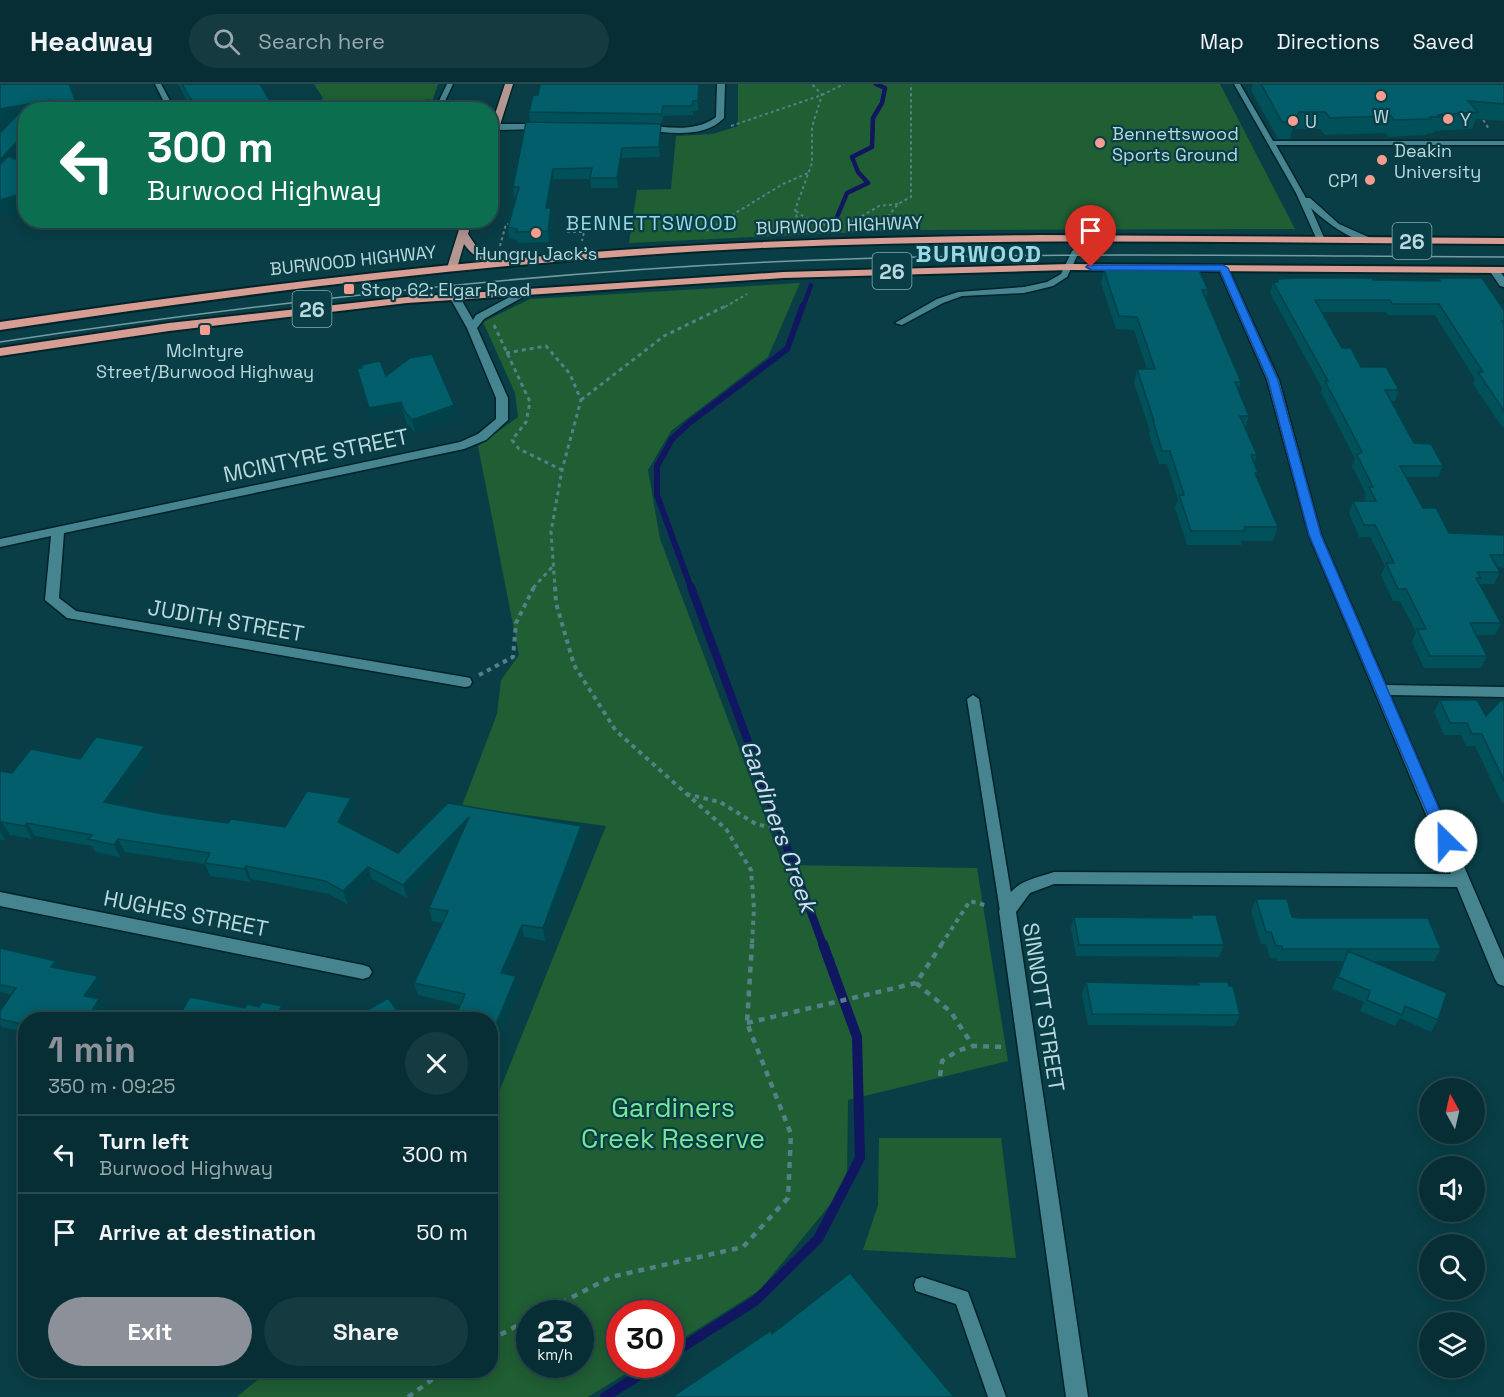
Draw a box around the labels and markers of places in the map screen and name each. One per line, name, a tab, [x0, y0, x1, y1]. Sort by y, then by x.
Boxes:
marker: W	[1374, 89, 1388, 103]
place label: W	[1373, 105, 1389, 128]
place label: Y	[1460, 108, 1471, 131]
place label: U	[1305, 110, 1317, 133]
marker: Y	[1441, 112, 1455, 126]
marker: U	[1286, 114, 1300, 128]
place label: Bennettswood Sports Ground	[1112, 122, 1239, 166]
marker: Bennettswood Sports Ground	[1093, 136, 1107, 150]
place label: Deakin University	[1394, 139, 1481, 183]
marker: Deakin University	[1375, 153, 1389, 167]
place label: CP1	[1328, 169, 1358, 192]
marker: CP1	[1363, 173, 1377, 187]
pin	[1065, 205, 1116, 267]
marker: Hungry Jack's	[529, 226, 543, 240]
place label: Hungry Jack's	[475, 242, 597, 265]
place label: Stop 62: Elgar Road	[361, 278, 530, 301]
marker: Stop 62: Elgar Road	[342, 282, 356, 296]
marker: McIntyre Street/Burwood Highway	[198, 323, 212, 337]
place label: McIntyre Street/Burwood Highway	[96, 339, 314, 383]

